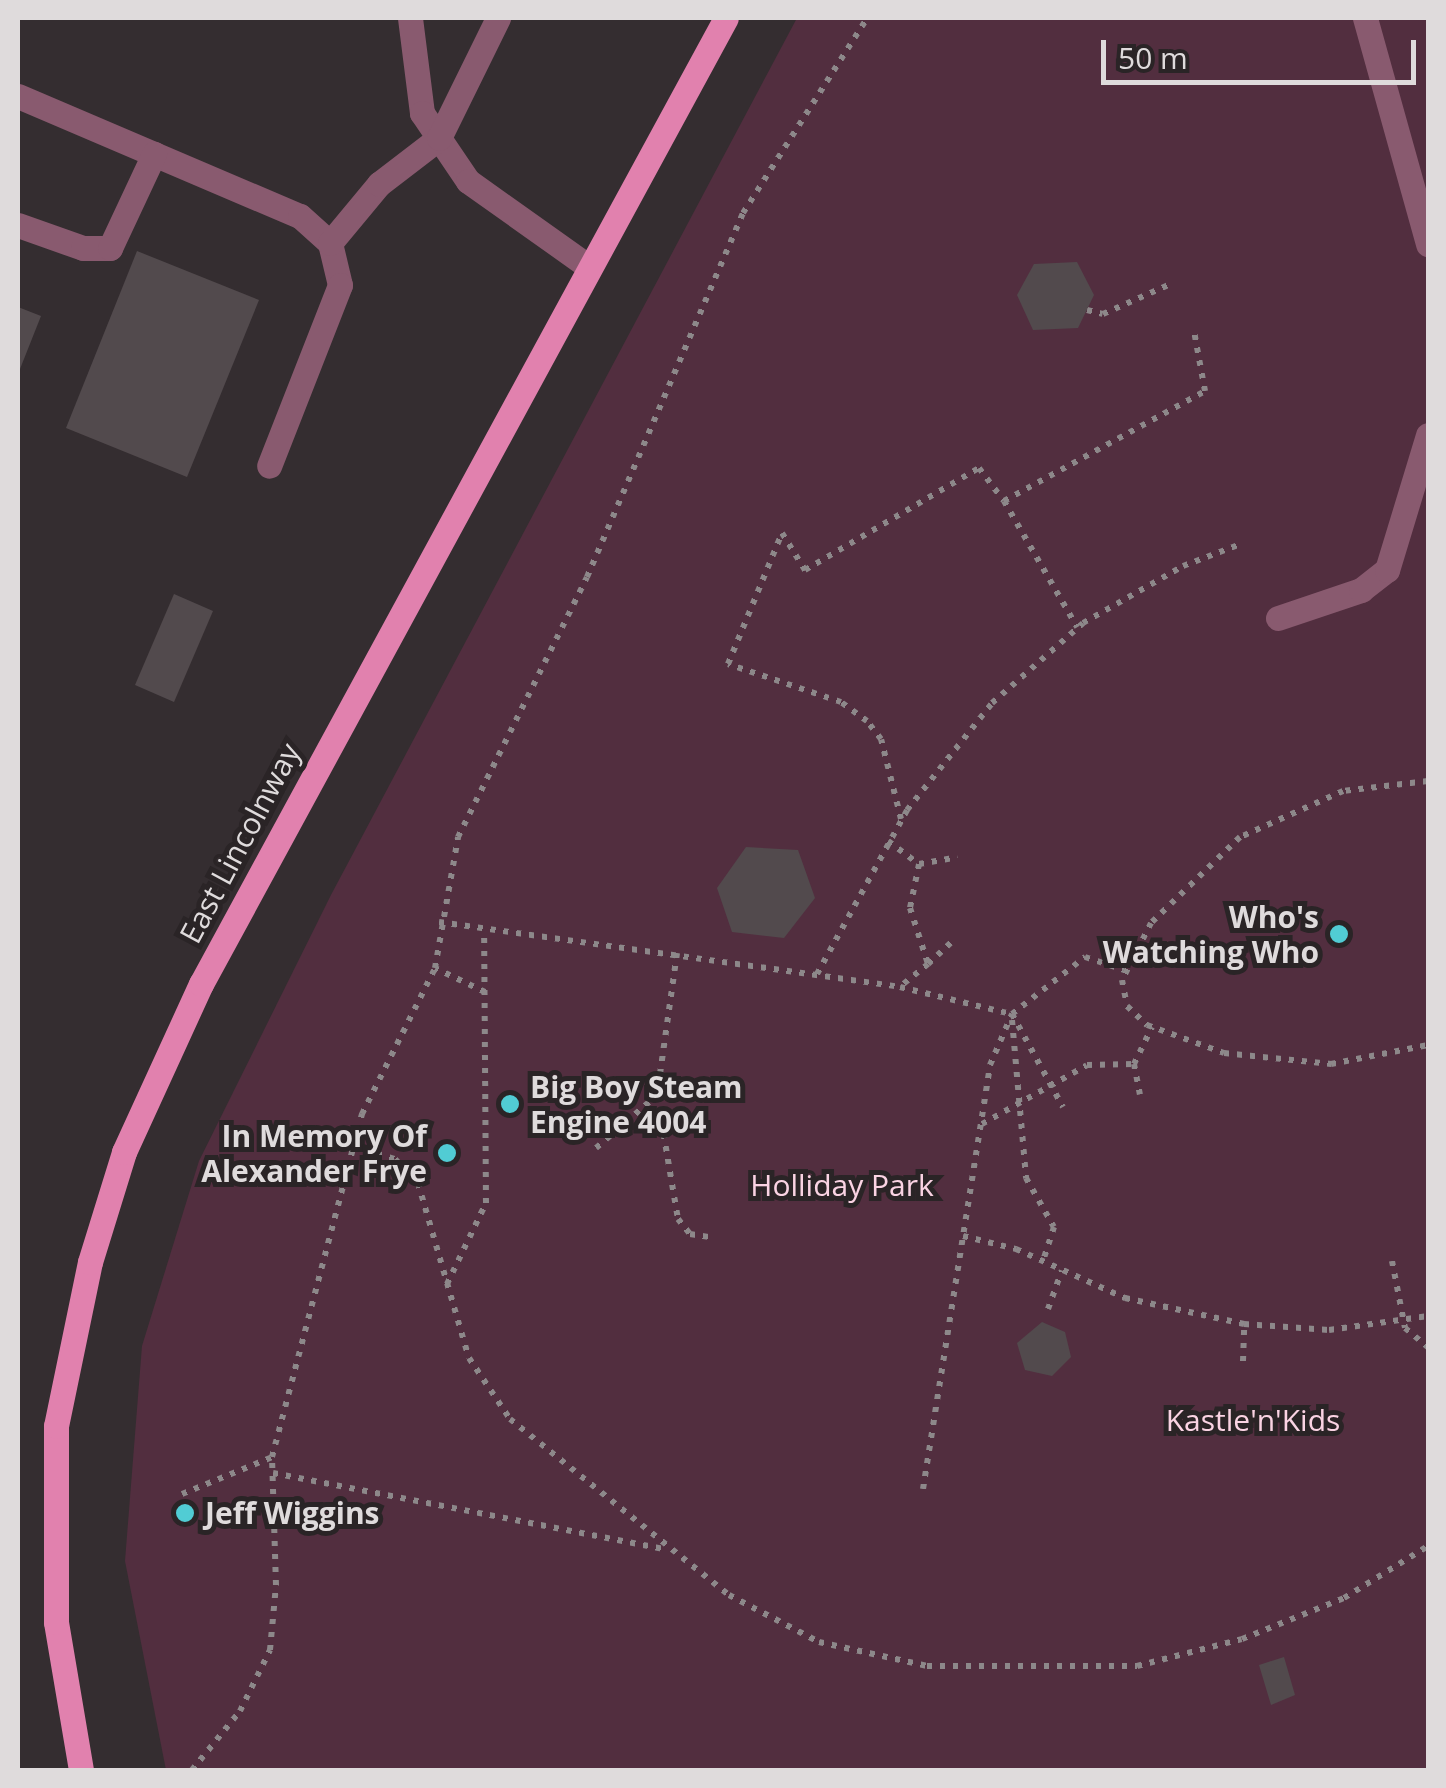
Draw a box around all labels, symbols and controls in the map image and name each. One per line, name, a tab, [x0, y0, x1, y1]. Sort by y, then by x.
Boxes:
scale bar	[1106, 20, 1421, 82]
text: 50 m	[1118, 37, 1188, 78]
street label: East Lincolnway	[172, 737, 308, 949]
place label: Who's Watching Who	[1103, 899, 1319, 970]
marker: Who's Watching Who	[1328, 923, 1350, 945]
place label: Big Boy Steam Engine 4004	[530, 1069, 742, 1140]
marker: Big Boy Steam Engine 4004	[499, 1093, 521, 1115]
place label: In Memory Of Alexander Frye	[201, 1118, 427, 1188]
marker: In Memory Of Alexander Frye	[436, 1142, 458, 1164]
park label: Holliday Park	[750, 1167, 934, 1203]
park label: Kastle'n'Kids	[1166, 1402, 1340, 1438]
place label: Jeff Wiggins	[205, 1495, 380, 1531]
marker: Jeff Wiggins	[174, 1502, 196, 1524]

